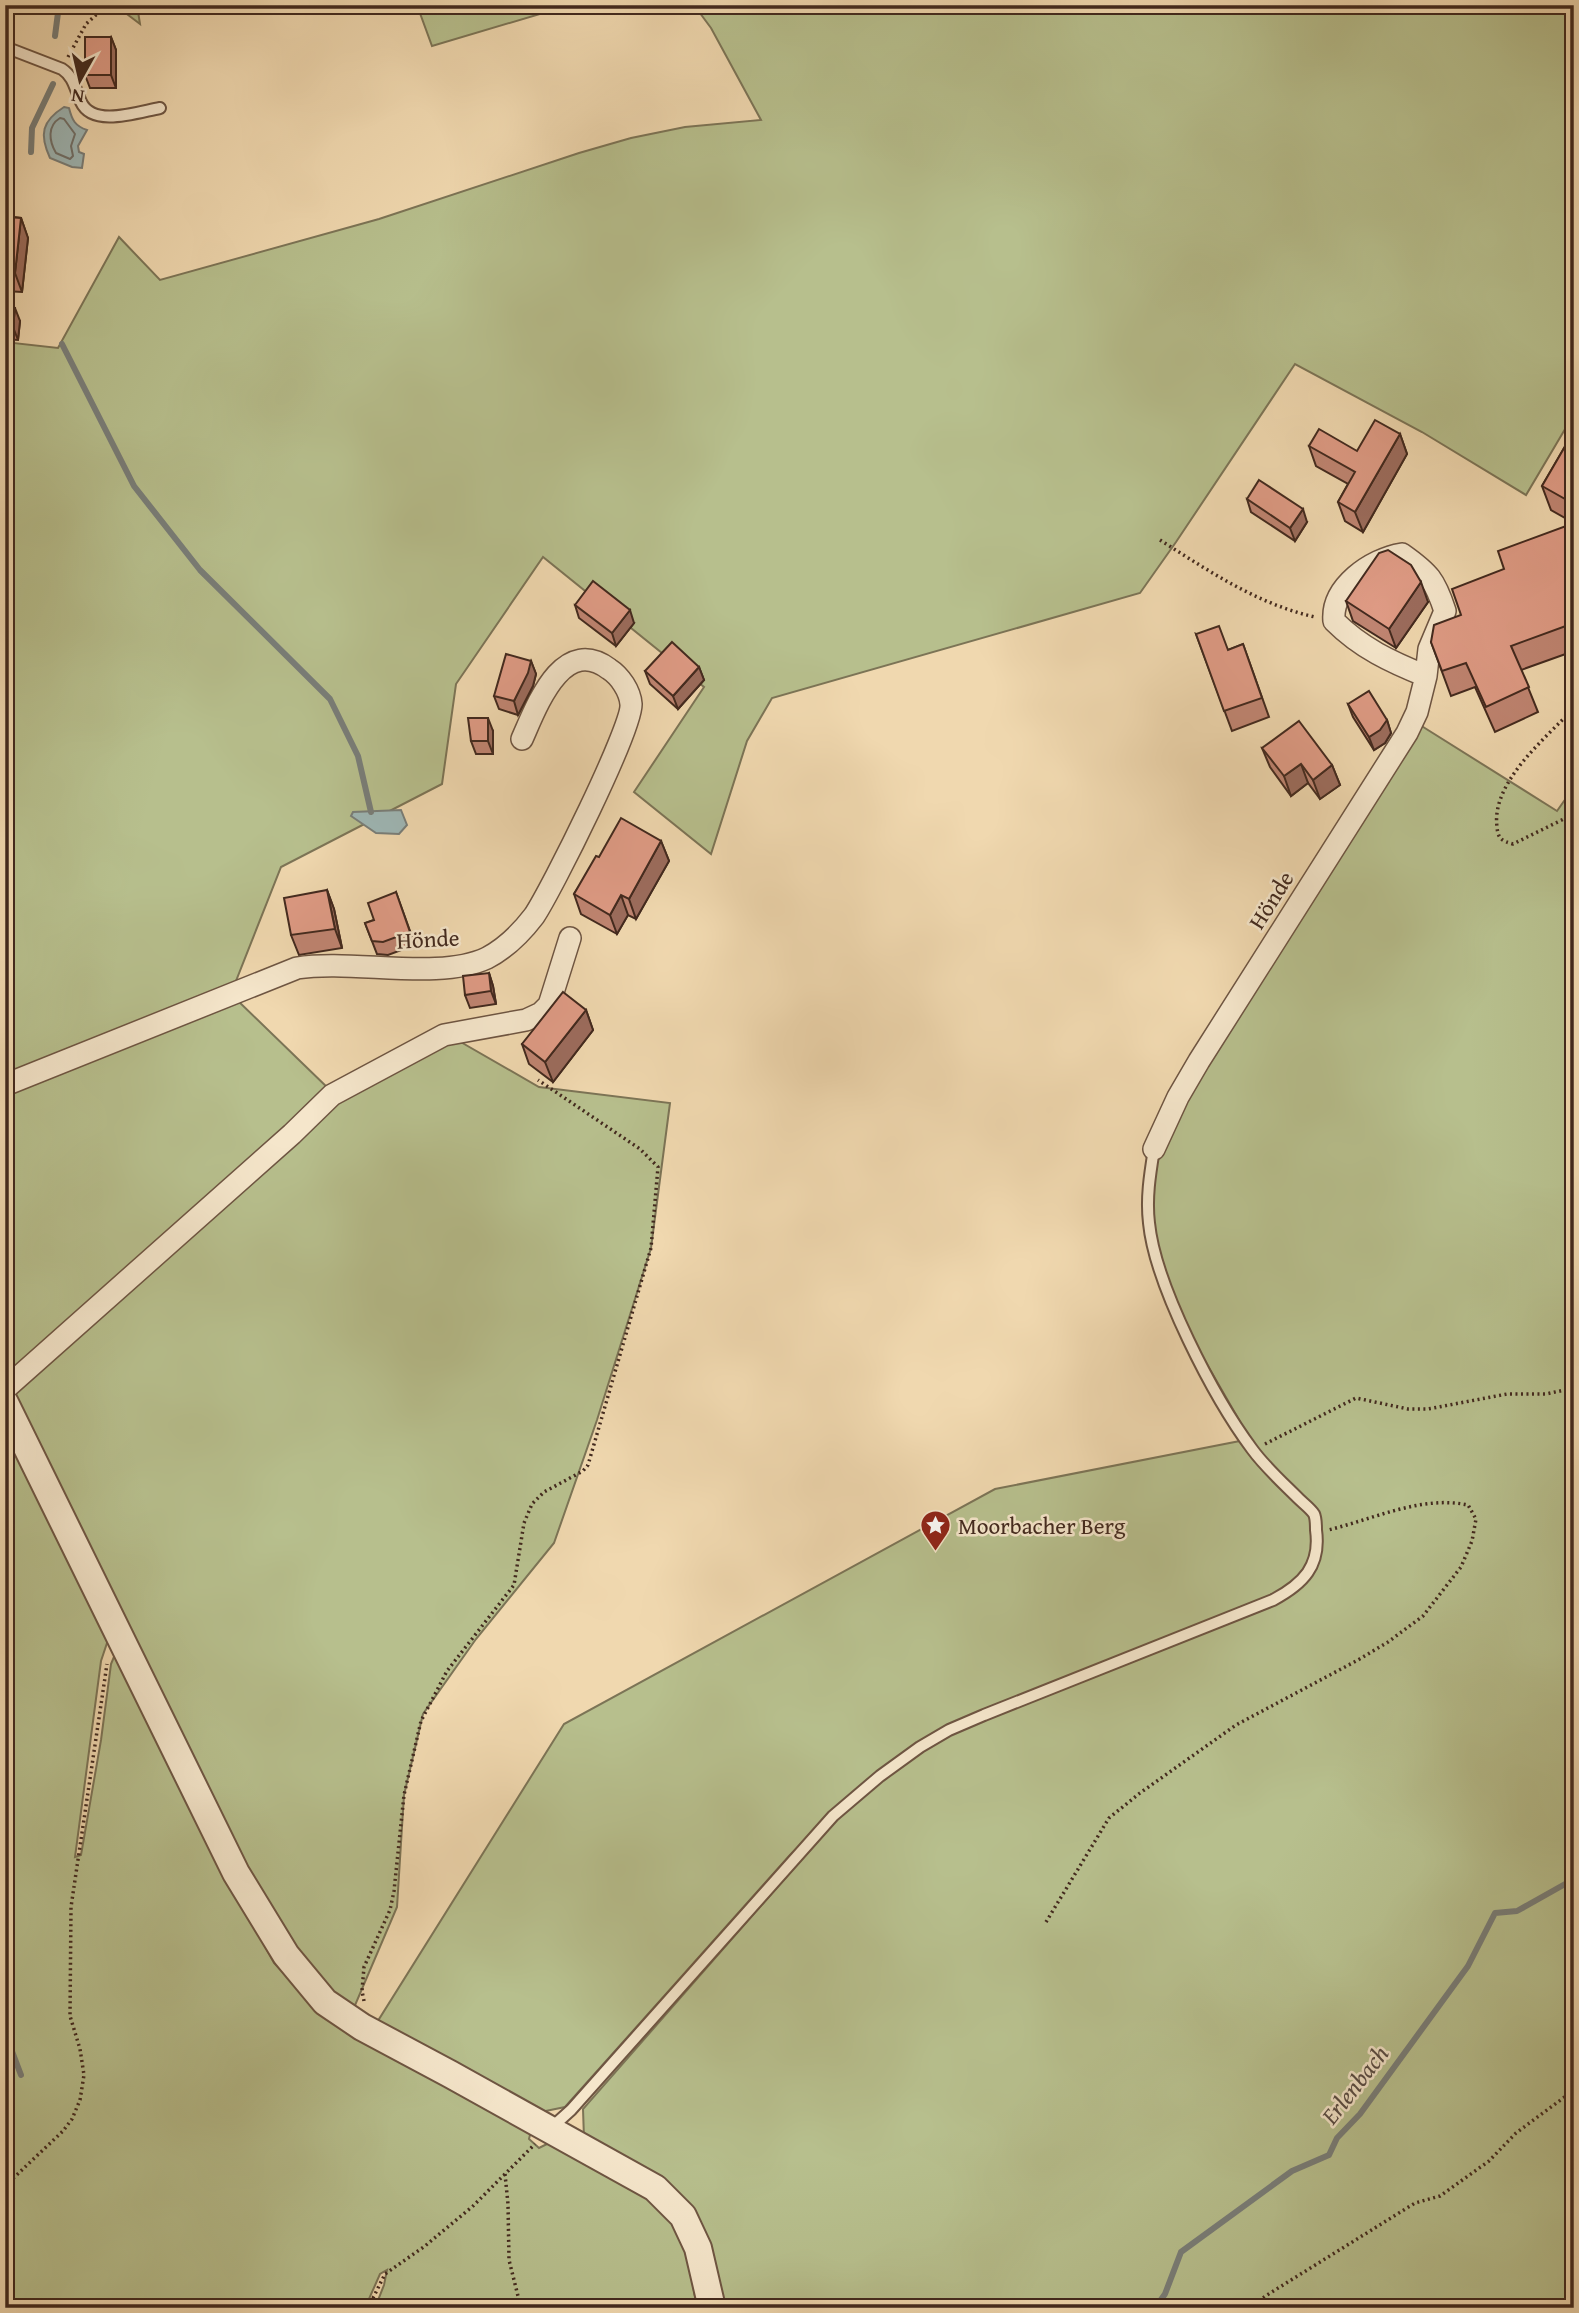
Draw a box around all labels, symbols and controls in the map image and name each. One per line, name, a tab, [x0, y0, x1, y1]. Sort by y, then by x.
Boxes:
north arrow	[46, 46, 116, 116]
text: N	[69, 82, 86, 112]
street label: Hönde	[1240, 864, 1301, 935]
street label: Hönde	[396, 920, 460, 957]
place icon: Moorbacher Berg	[918, 1509, 952, 1553]
place label: Moorbacher Berg	[958, 1509, 1126, 1542]
water label: Erlenbach	[1312, 2038, 1397, 2132]

